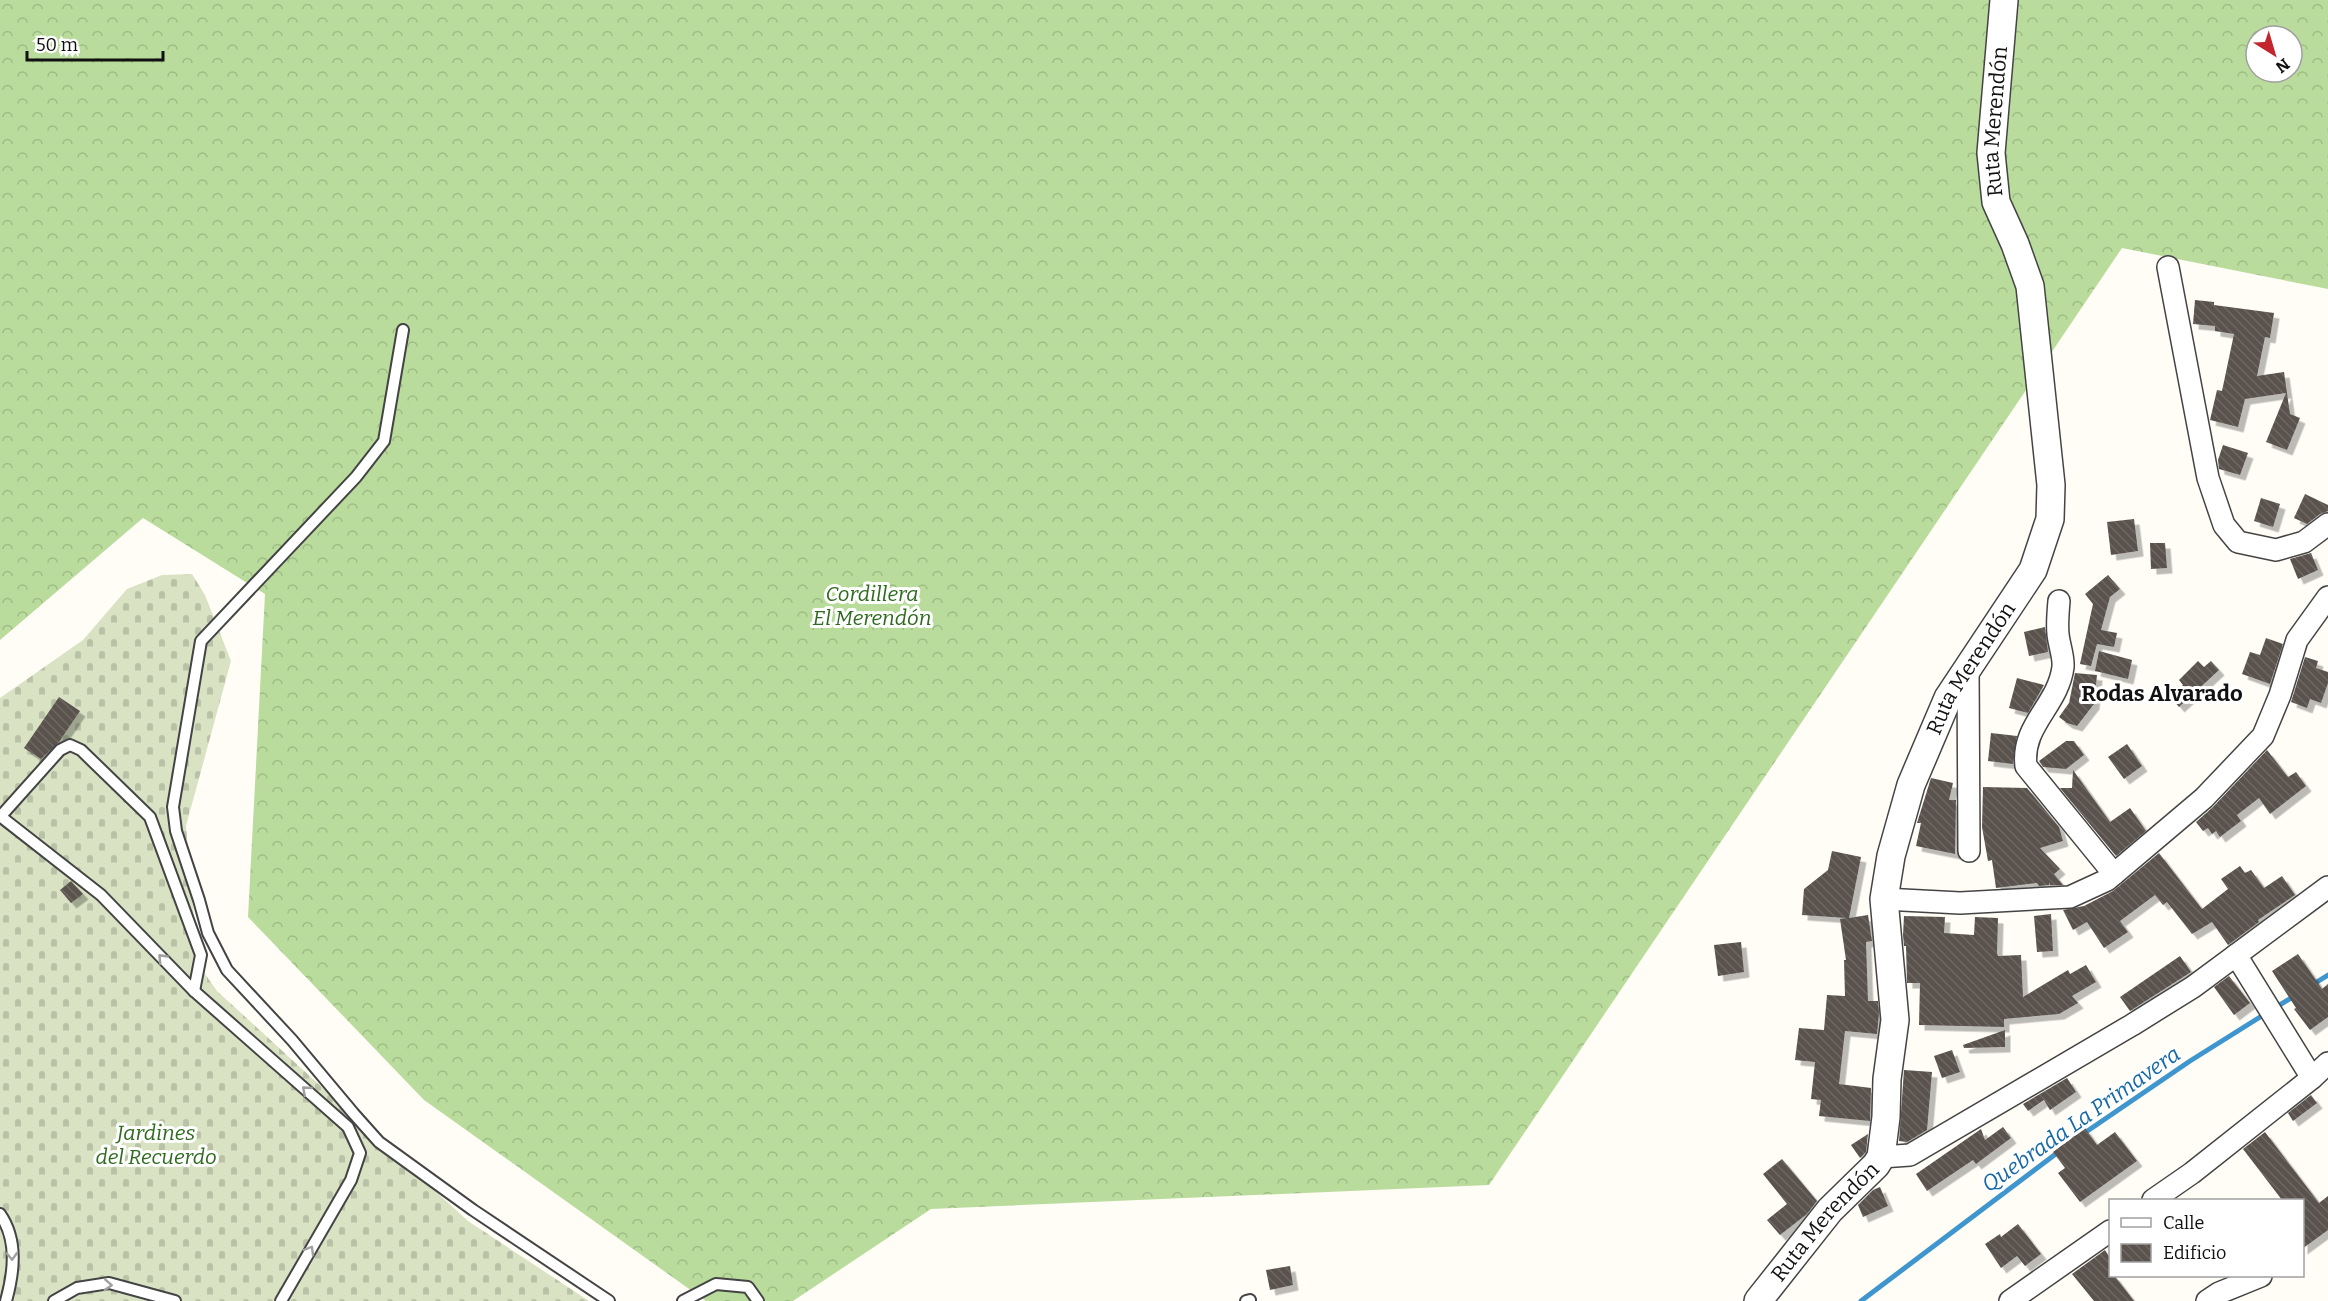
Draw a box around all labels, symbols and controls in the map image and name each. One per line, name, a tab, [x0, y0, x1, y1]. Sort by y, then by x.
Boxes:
scale bar	[27, 24, 164, 62]
north arrow	[2244, 24, 2304, 84]
text: 50 m	[36, 34, 78, 56]
street label: Ruta Merendón	[1978, 45, 2013, 198]
text: N	[2272, 54, 2293, 77]
park label: Cordillera El Merendón	[812, 581, 932, 631]
street label: Ruta Merendón	[1921, 597, 2021, 739]
district label: Rodas Alvarado	[2081, 680, 2243, 707]
one-way arrow	[158, 955, 169, 965]
water label: Quebrada La Primavera	[1977, 1040, 2185, 1198]
one-way arrow	[302, 1086, 313, 1097]
park label: Jardines del Recuerdo	[95, 1120, 217, 1170]
street label: Ruta Merendón	[1766, 1156, 1884, 1287]
legend	[2109, 1199, 2304, 1277]
text: Calle	[2163, 1212, 2204, 1234]
text: Edificio	[2163, 1242, 2226, 1264]
one-way arrow	[303, 1246, 314, 1257]
one-way arrow	[6, 1252, 19, 1261]
one-way arrow	[104, 1278, 113, 1291]

